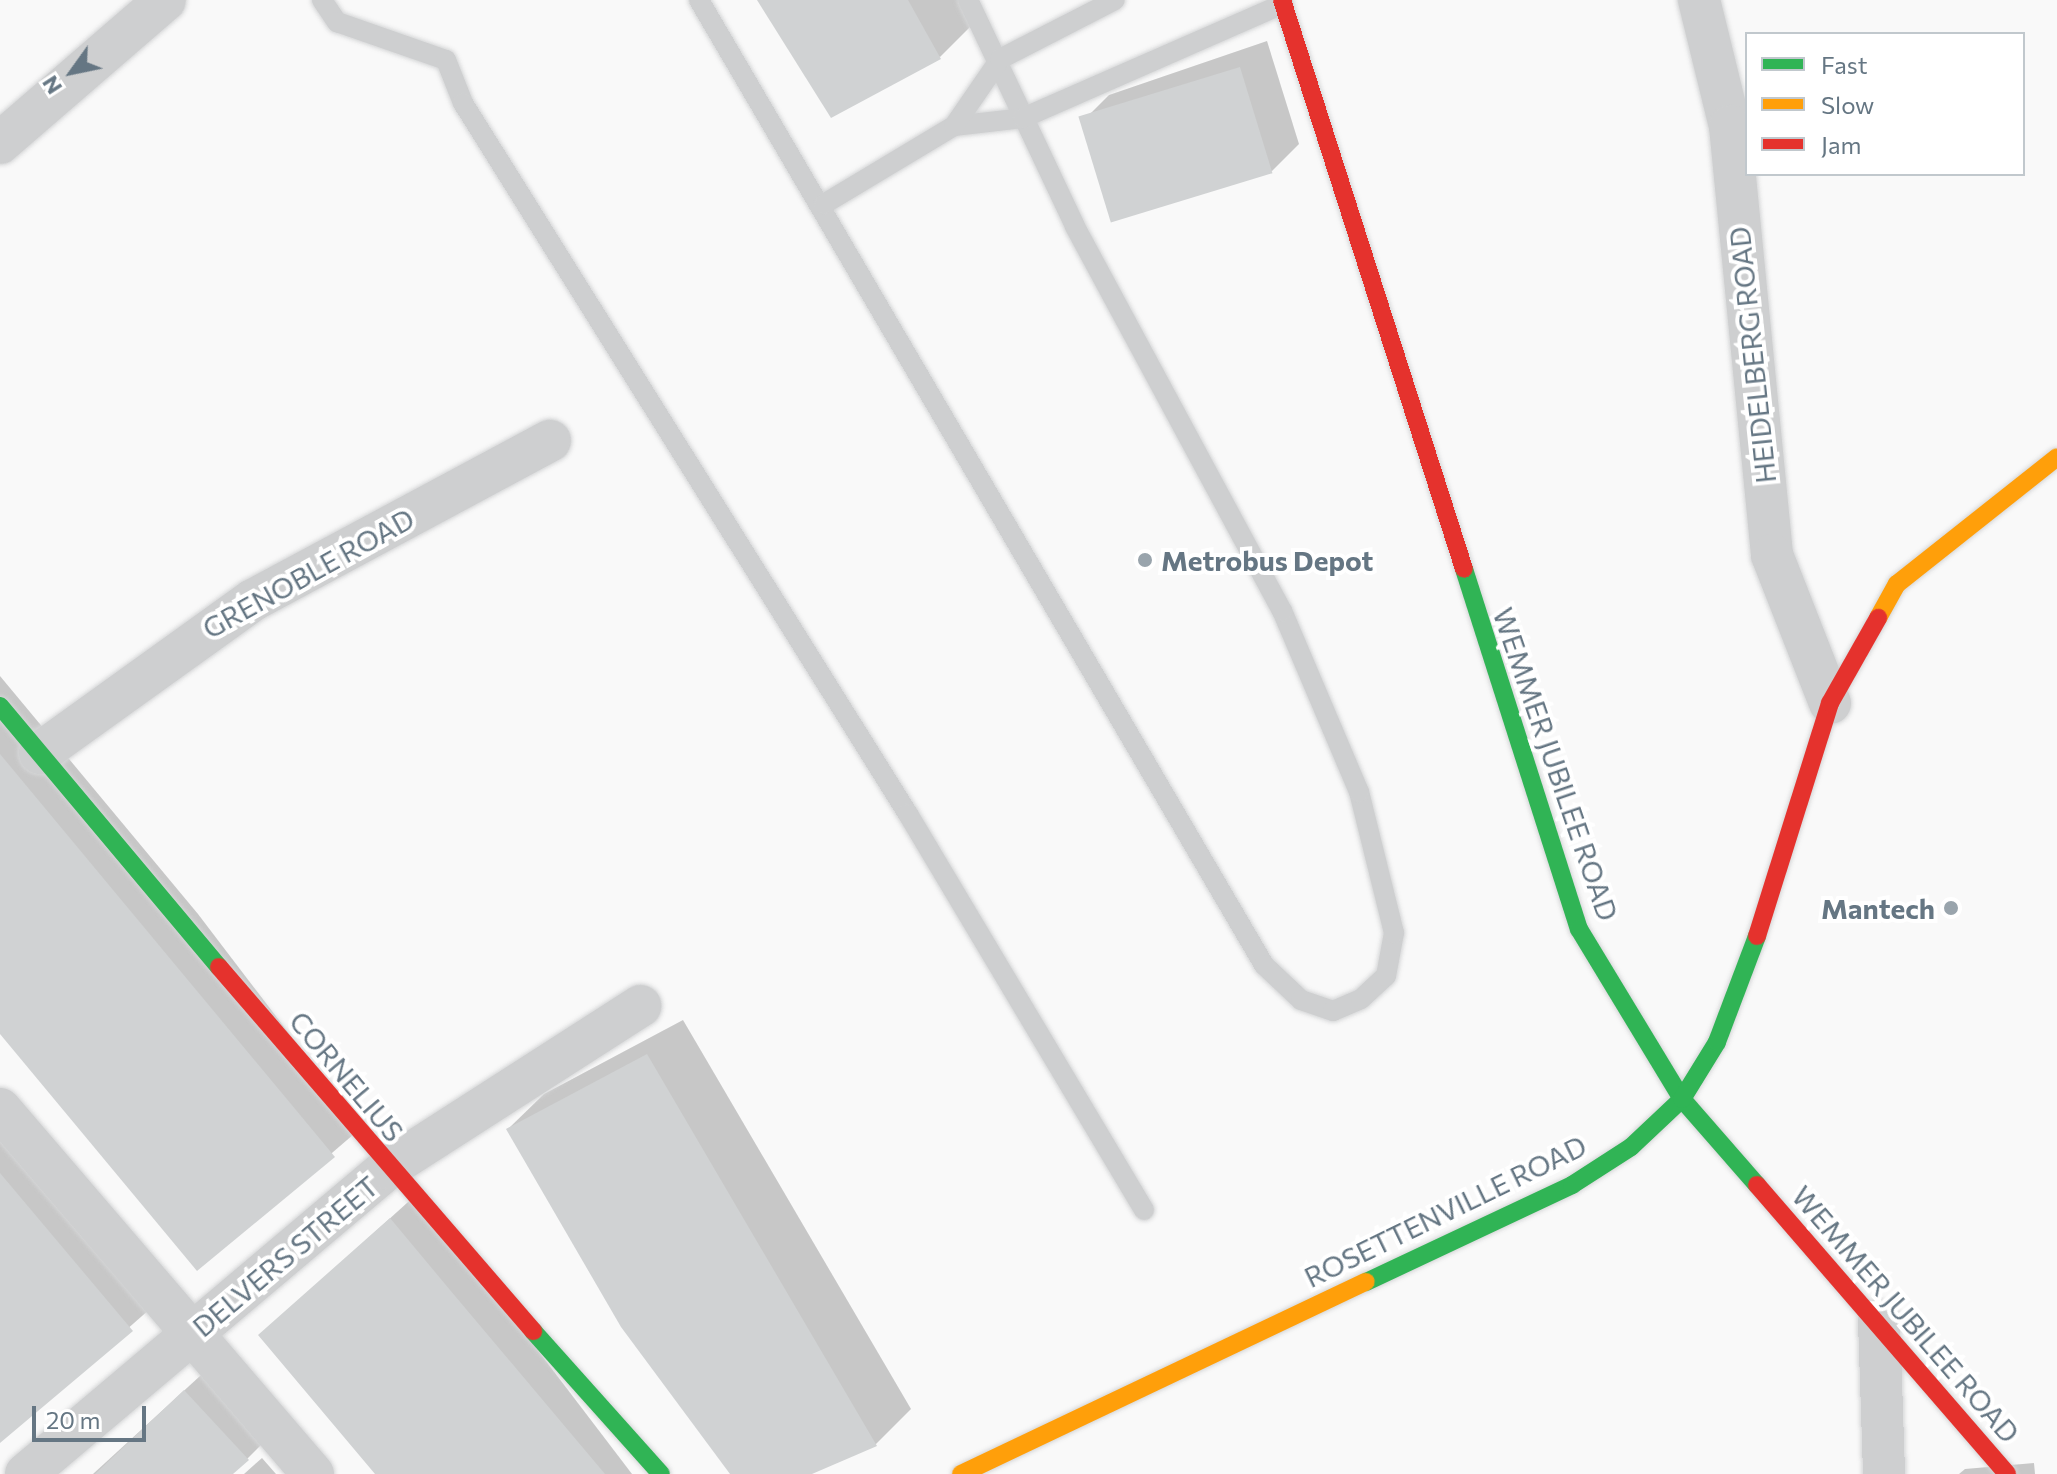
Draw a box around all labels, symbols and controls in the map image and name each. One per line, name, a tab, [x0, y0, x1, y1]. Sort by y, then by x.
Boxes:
north arrow	[32, 32, 112, 112]
legend	[1745, 32, 2025, 176]
text: Fast	[1821, 50, 1868, 79]
text: N	[36, 71, 67, 100]
text: Slow	[1821, 90, 1874, 119]
text: Jam	[1821, 130, 1861, 159]
street label: HEIDELBERG ROAD	[1722, 225, 1782, 485]
street label: GRENOBLE ROAD	[197, 501, 419, 645]
place label: Metrobus Depot	[1161, 543, 1373, 577]
marker: Metrobus Depot	[1136, 551, 1154, 569]
street label: WEMMER JUBILEE ROAD	[1487, 603, 1625, 925]
place label: Mantech	[1821, 891, 1935, 925]
marker: Mantech	[1942, 899, 1960, 917]
street label: CORNELIUS	[283, 1004, 411, 1148]
street label: ROSETTENVILLE ROAD	[1299, 1128, 1591, 1294]
street label: DELVERS STREET	[186, 1169, 384, 1343]
street label: WEMMER JUBILEE ROAD	[1785, 1179, 2027, 1449]
scale bar	[36, 1390, 150, 1440]
text: 20 m	[46, 1405, 100, 1434]

